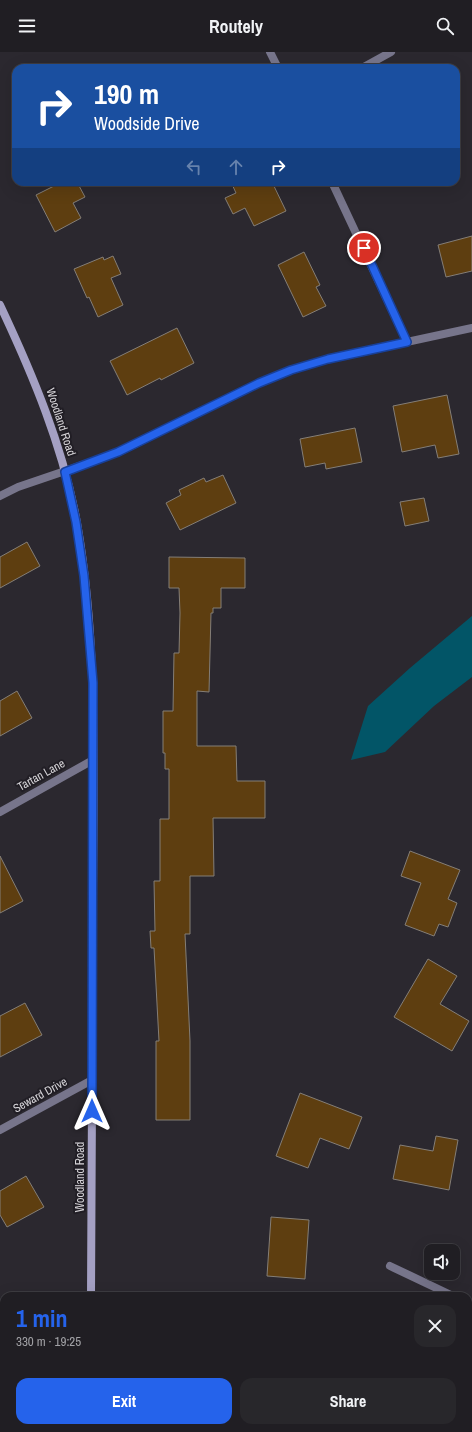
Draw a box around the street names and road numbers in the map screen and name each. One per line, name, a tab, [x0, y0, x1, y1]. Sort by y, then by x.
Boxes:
street label: Woodland Road	[43, 386, 79, 458]
street label: Tartan Lane	[14, 755, 68, 795]
street label: Seward Drive	[10, 1074, 70, 1116]
street label: Woodland Road	[72, 1142, 88, 1212]

